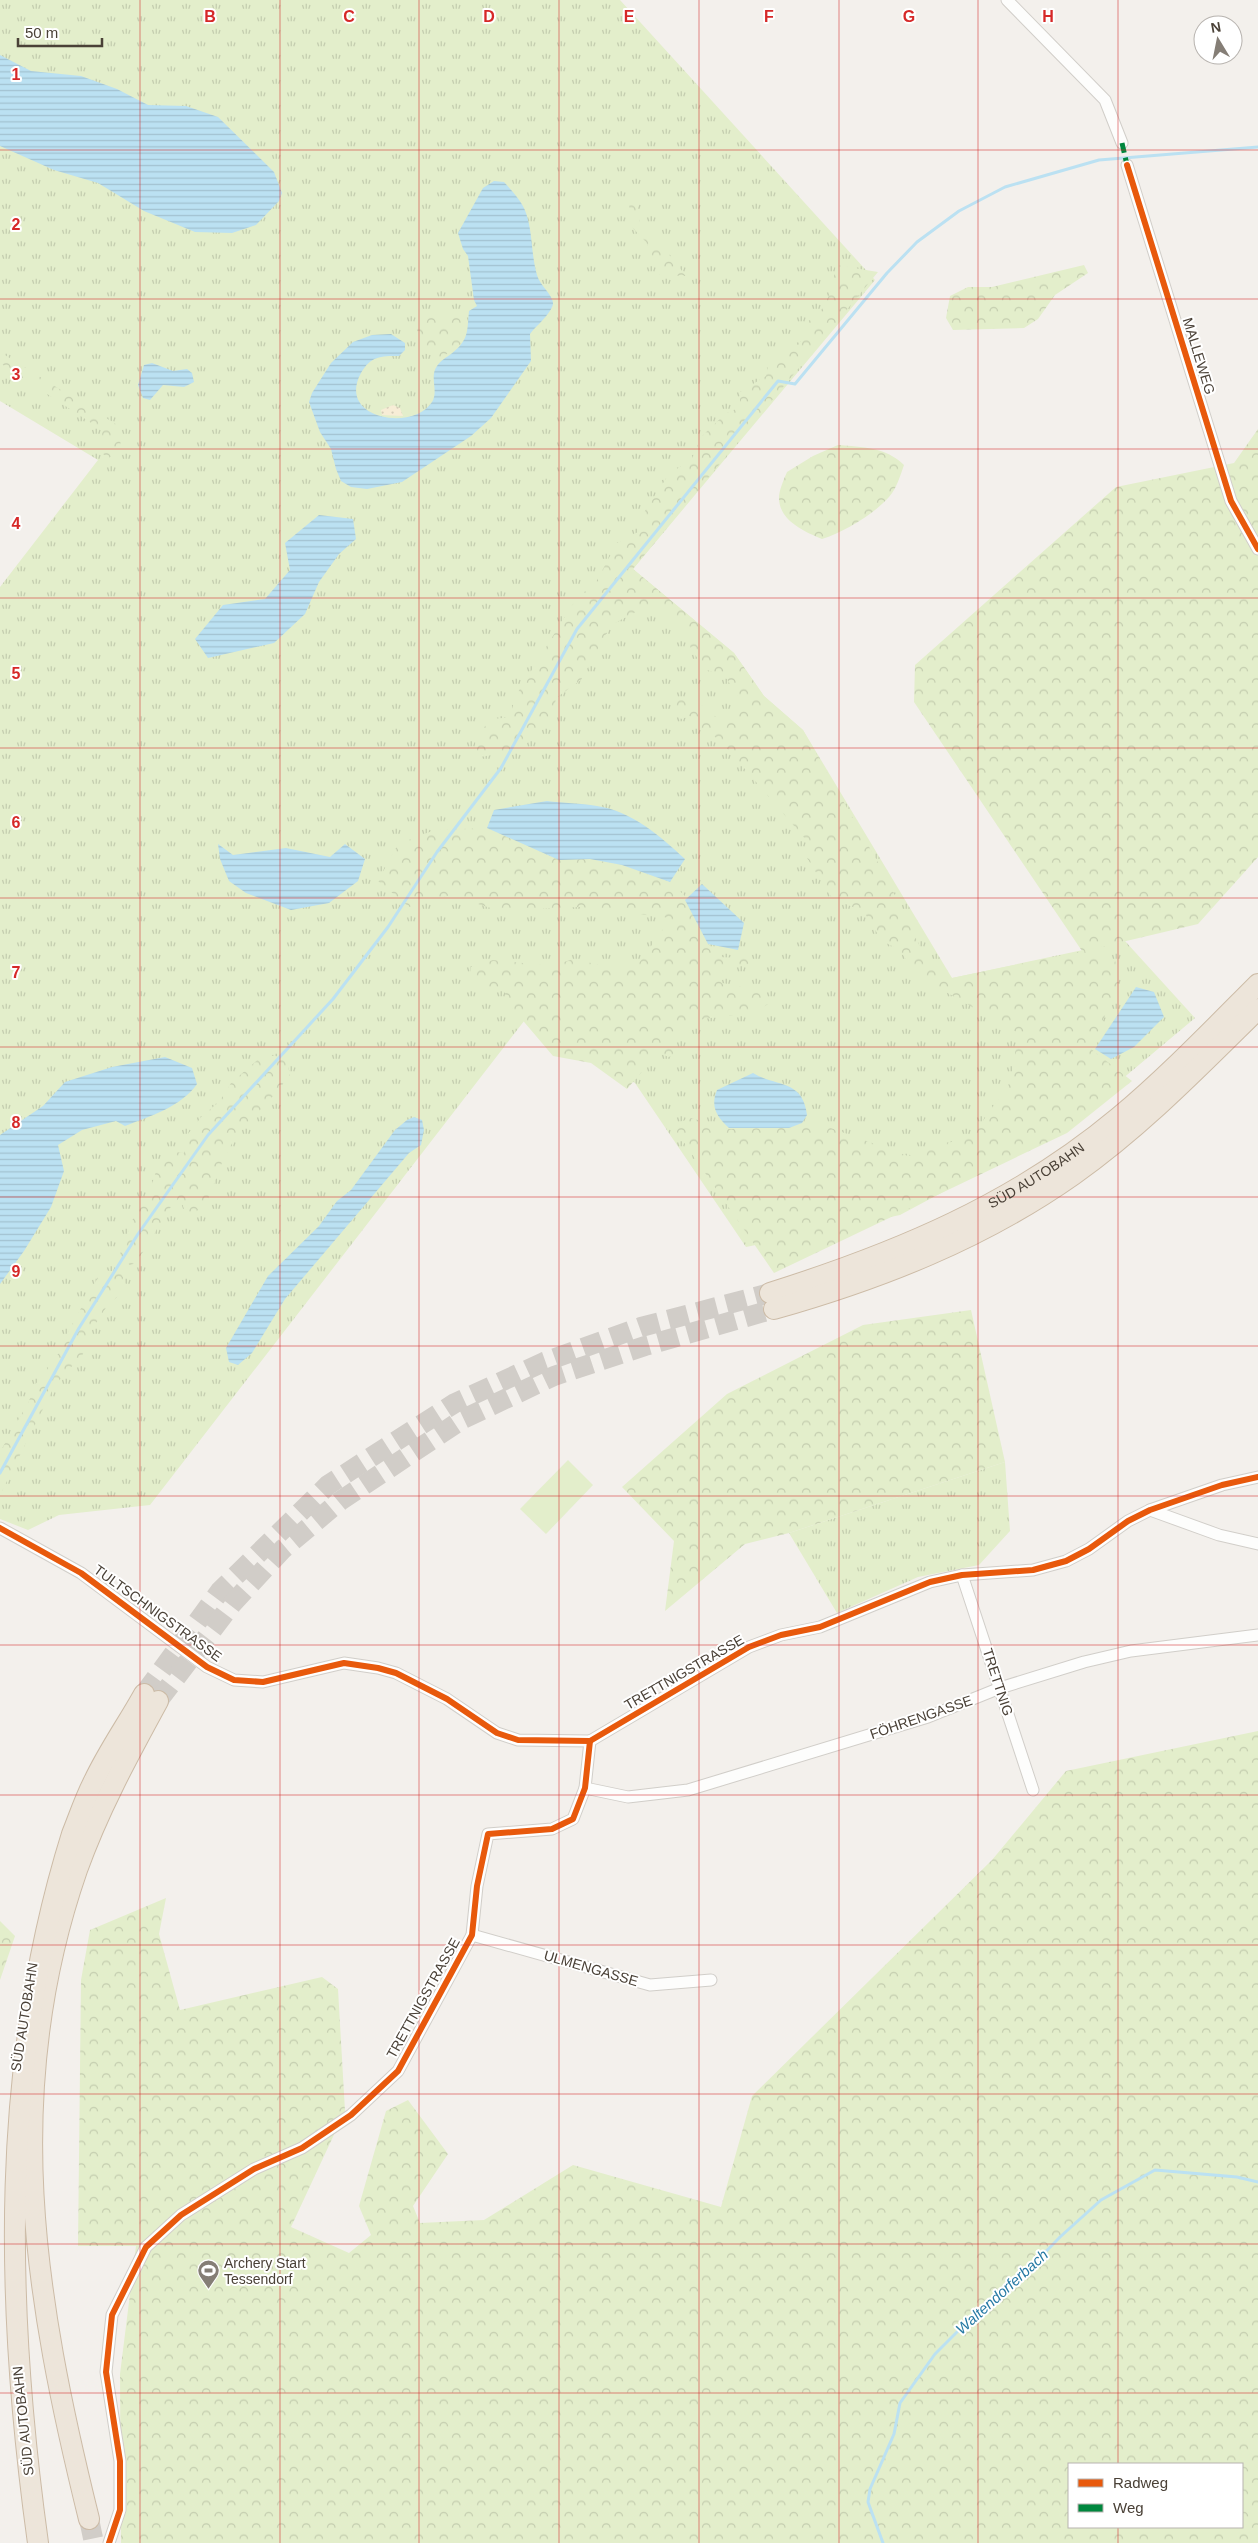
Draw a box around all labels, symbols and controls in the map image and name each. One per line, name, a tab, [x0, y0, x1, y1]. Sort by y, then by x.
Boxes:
text: B	[204, 8, 216, 25]
text: C	[343, 8, 355, 25]
text: D	[483, 8, 495, 25]
text: E	[624, 8, 635, 25]
text: F	[764, 8, 774, 25]
text: G	[903, 8, 915, 25]
text: H	[1042, 8, 1054, 25]
scale bar	[18, 15, 101, 47]
north arrow	[1193, 15, 1243, 65]
text: N	[1209, 18, 1222, 36]
text: 50 m	[25, 24, 58, 41]
text: 1	[12, 66, 21, 83]
text: 2	[12, 216, 21, 233]
street label: MALLEWEG	[1180, 316, 1218, 396]
text: 3	[12, 366, 21, 383]
text: 4	[12, 515, 21, 532]
text: 5	[12, 665, 21, 682]
text: 6	[12, 814, 21, 831]
text: 7	[12, 964, 21, 981]
text: 8	[12, 1114, 21, 1131]
street label: SÜD AUTOBAHN	[985, 1139, 1087, 1211]
text: 9	[12, 1263, 21, 1280]
street label: TULTSCHNIGSTRASSE	[91, 1561, 225, 1665]
street label: TRETTNIGSTRASSE	[621, 1631, 747, 1713]
street label: TRETTNIG	[980, 1646, 1016, 1718]
street label: FÖHRENGASSE	[867, 1691, 974, 1742]
street label: TRETTNIGSTRASSE	[383, 1935, 463, 2061]
street label: ULMENGASSE	[542, 1947, 640, 1989]
street label: SÜD AUTOBAHN	[6, 1961, 41, 2073]
water label: Waltendorferbach	[952, 2246, 1051, 2337]
place label: Archery Start Tessendorf	[224, 2255, 306, 2287]
sports icon: Archery Start Tessendorf	[196, 2259, 220, 2290]
street label: SÜD AUTOBAHN	[8, 2365, 37, 2477]
legend	[1068, 2463, 1243, 2528]
text: Radweg	[1113, 2474, 1168, 2491]
text: Weg	[1113, 2499, 1144, 2516]

